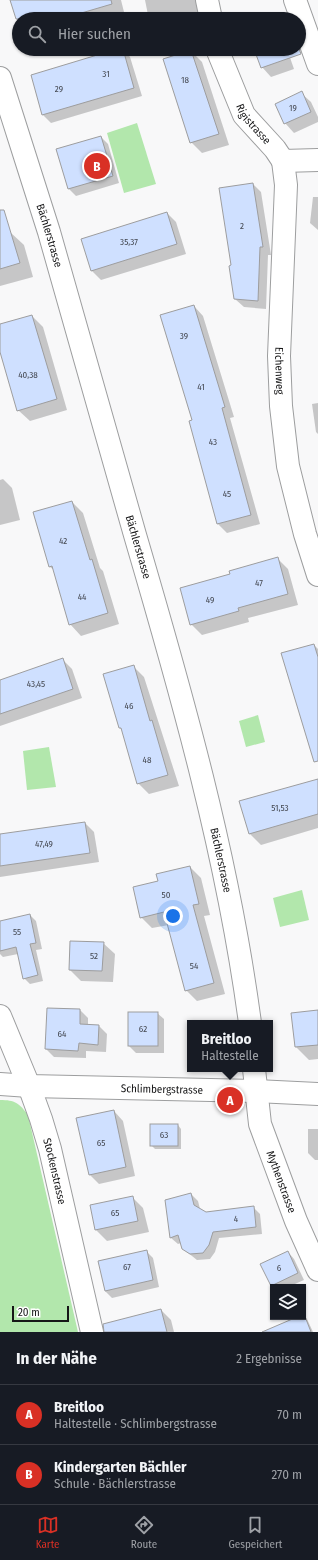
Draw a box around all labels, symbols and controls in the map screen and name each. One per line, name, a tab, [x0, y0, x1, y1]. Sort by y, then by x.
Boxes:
search box	[12, 12, 306, 56]
icon: search	[26, 23, 48, 45]
text: Hier suchen	[58, 25, 131, 43]
house number: 31	[102, 69, 110, 79]
house number: 18	[181, 75, 190, 85]
house number: 29	[55, 84, 63, 94]
street label: Rigistrasse	[234, 102, 274, 147]
house number: 19	[289, 103, 297, 113]
pin: B	[84, 151, 110, 181]
street label: Bächlerstrasse	[34, 202, 65, 269]
house number: 2	[240, 221, 244, 231]
house number: 35,37	[120, 237, 138, 247]
house number: 39	[180, 331, 188, 341]
street label: Eichenweg	[272, 347, 287, 396]
house number: 40,38	[18, 370, 38, 380]
house number: 41	[197, 382, 205, 392]
house number: 43	[209, 437, 217, 447]
house number: 45	[223, 489, 231, 499]
street label: Bächlerstrasse	[123, 514, 154, 580]
house number: 42	[59, 536, 67, 546]
house number: 47	[255, 578, 263, 588]
house number: 44	[78, 592, 87, 602]
house number: 49	[206, 595, 214, 605]
house number: 43,45	[27, 679, 45, 689]
house number: 46	[125, 701, 134, 711]
house number: 48	[143, 755, 152, 765]
house number: 51,53	[271, 803, 289, 813]
street label: Bächlerstrasse	[208, 827, 234, 894]
house number: 47,49	[35, 839, 53, 849]
house number: 50	[162, 890, 171, 900]
your location	[163, 906, 183, 926]
house number: 55	[13, 927, 21, 937]
house number: 52	[90, 951, 98, 961]
house number: 54	[190, 961, 199, 971]
popup	[187, 1020, 273, 1072]
house number: 62	[139, 1024, 147, 1034]
house number: 64	[58, 1029, 67, 1039]
text: Breitloo	[201, 1030, 251, 1048]
text: Haltestelle	[201, 1048, 259, 1063]
street label: Schlimbergstrasse	[121, 1082, 203, 1096]
pin: A	[217, 1085, 243, 1115]
house number: 63	[160, 1130, 168, 1140]
street label: Stockenstrasse	[41, 1137, 69, 1206]
house number: 65	[97, 1138, 105, 1148]
street label: Mythenstrasse	[264, 1149, 299, 1215]
house number: 65	[111, 1208, 119, 1218]
house number: 4	[234, 1214, 239, 1224]
house number: 67	[123, 1262, 131, 1272]
house number: 6	[277, 1263, 282, 1273]
map controls	[270, 1284, 306, 1320]
button: layers	[270, 1284, 306, 1320]
scale bar	[12, 1304, 69, 1323]
text: 20 m	[18, 1306, 40, 1319]
text: In der Nähe	[16, 1348, 97, 1369]
text: 2 Ergebnisse	[236, 1351, 302, 1366]
text: Breitloo	[54, 1398, 104, 1416]
text: A	[25, 1407, 33, 1422]
text: 70 m	[277, 1407, 302, 1422]
text: Haltestelle · Schlimbergstrasse	[54, 1416, 217, 1431]
text: Kindergarten Bächler	[54, 1458, 187, 1476]
text: B	[25, 1467, 33, 1482]
text: 270 m	[271, 1467, 302, 1482]
text: Schule · Bächlerstrasse	[54, 1476, 176, 1491]
tab: Karte	[36, 1514, 60, 1551]
tab: Route	[131, 1514, 157, 1551]
tab: Gespeichert	[228, 1514, 282, 1551]

